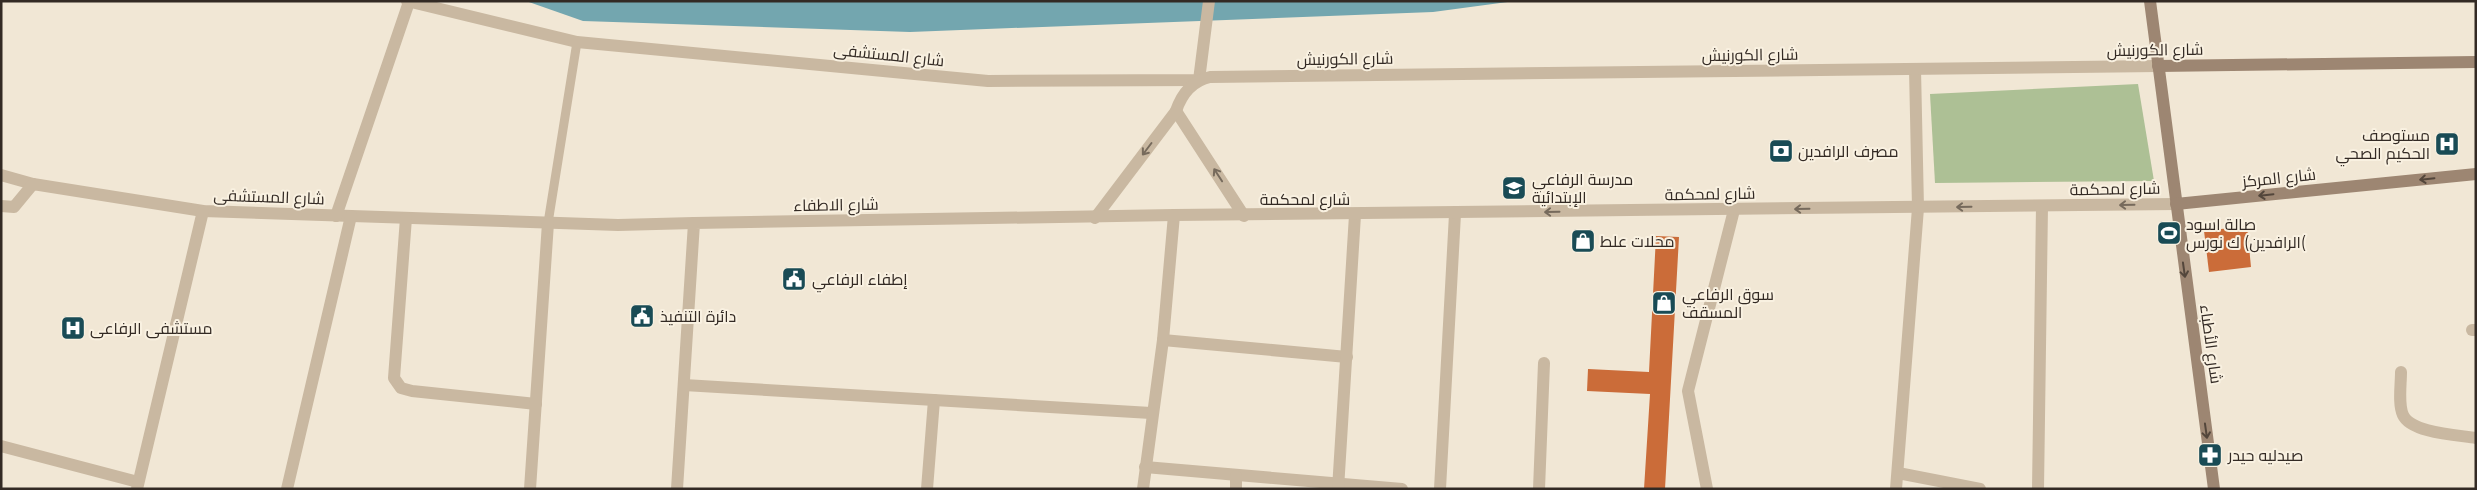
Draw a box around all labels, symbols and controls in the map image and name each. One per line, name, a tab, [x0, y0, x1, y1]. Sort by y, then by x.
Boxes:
street label: شارع المستشفى	[832, 40, 945, 72]
street label: شارع الكورنيش	[2106, 40, 2204, 62]
street label: شارع الكورنيش	[1701, 45, 1799, 67]
street label: شارع الكورنيش	[1296, 49, 1394, 71]
place label: مستوصف الحكيم الصحي	[2336, 126, 2430, 167]
hospital icon: مستوصف الحكيم الصحي	[2434, 131, 2460, 157]
bank icon: مصرف الرافدين	[1768, 138, 1794, 164]
one-way arrow	[1142, 142, 1152, 156]
place label: مصرف الرافدين	[1798, 142, 1898, 162]
street label: شارع المركز	[2240, 165, 2317, 193]
one-way arrow	[1212, 168, 1222, 182]
place label: مدرسة الرفاعي الإبتدائية	[1532, 170, 1633, 207]
one-way arrow	[2420, 174, 2436, 184]
school or university icon: مدرسة الرفاعي الإبتدائية	[1501, 175, 1527, 201]
street label: شارع لمحكمة	[2070, 179, 2160, 201]
street label: شارع لمحكمة	[1665, 184, 1755, 206]
street label: شارع المستشفى	[213, 186, 325, 210]
street label: شارع لمحكمة	[1260, 190, 1350, 211]
one-way arrow	[2258, 191, 2274, 200]
street label: شارع الاطفاء	[793, 195, 879, 217]
one-way arrow	[2119, 200, 2136, 210]
one-way arrow	[1957, 202, 1973, 212]
one-way arrow	[1794, 204, 1810, 214]
one-way arrow	[1544, 208, 1560, 217]
place label: صالة اسود الرافدين) ك نورس(	[2186, 215, 2306, 253]
sports icon: صالة اسود الرافدين) ك نورس(	[2156, 220, 2182, 246]
shop icon: محلات علط	[1570, 228, 1596, 254]
place label: محلات علط	[1600, 232, 1675, 251]
one-way arrow	[2180, 262, 2190, 278]
public building icon: إطفاء الرفاعي	[781, 266, 807, 292]
place label: إطفاء الرفاعي	[812, 270, 908, 293]
place label: سوق الرفاعي المسقف	[1682, 285, 1774, 322]
shop icon: سوق الرفاعي المسقف	[1651, 290, 1677, 316]
public building icon: دائرة التنفيذ	[629, 303, 655, 329]
street label: شارع الأطباء	[2194, 303, 2226, 385]
place label: دائرة التنفيذ	[660, 307, 736, 326]
hospital icon: مستشفی الرفاعی	[60, 315, 86, 341]
place label: مستشفی الرفاعی	[90, 319, 213, 339]
one-way arrow	[2201, 423, 2211, 439]
pharmacy icon: صيدليه حيدر	[2197, 442, 2223, 468]
place label: صيدليه حيدر	[2227, 446, 2303, 465]

